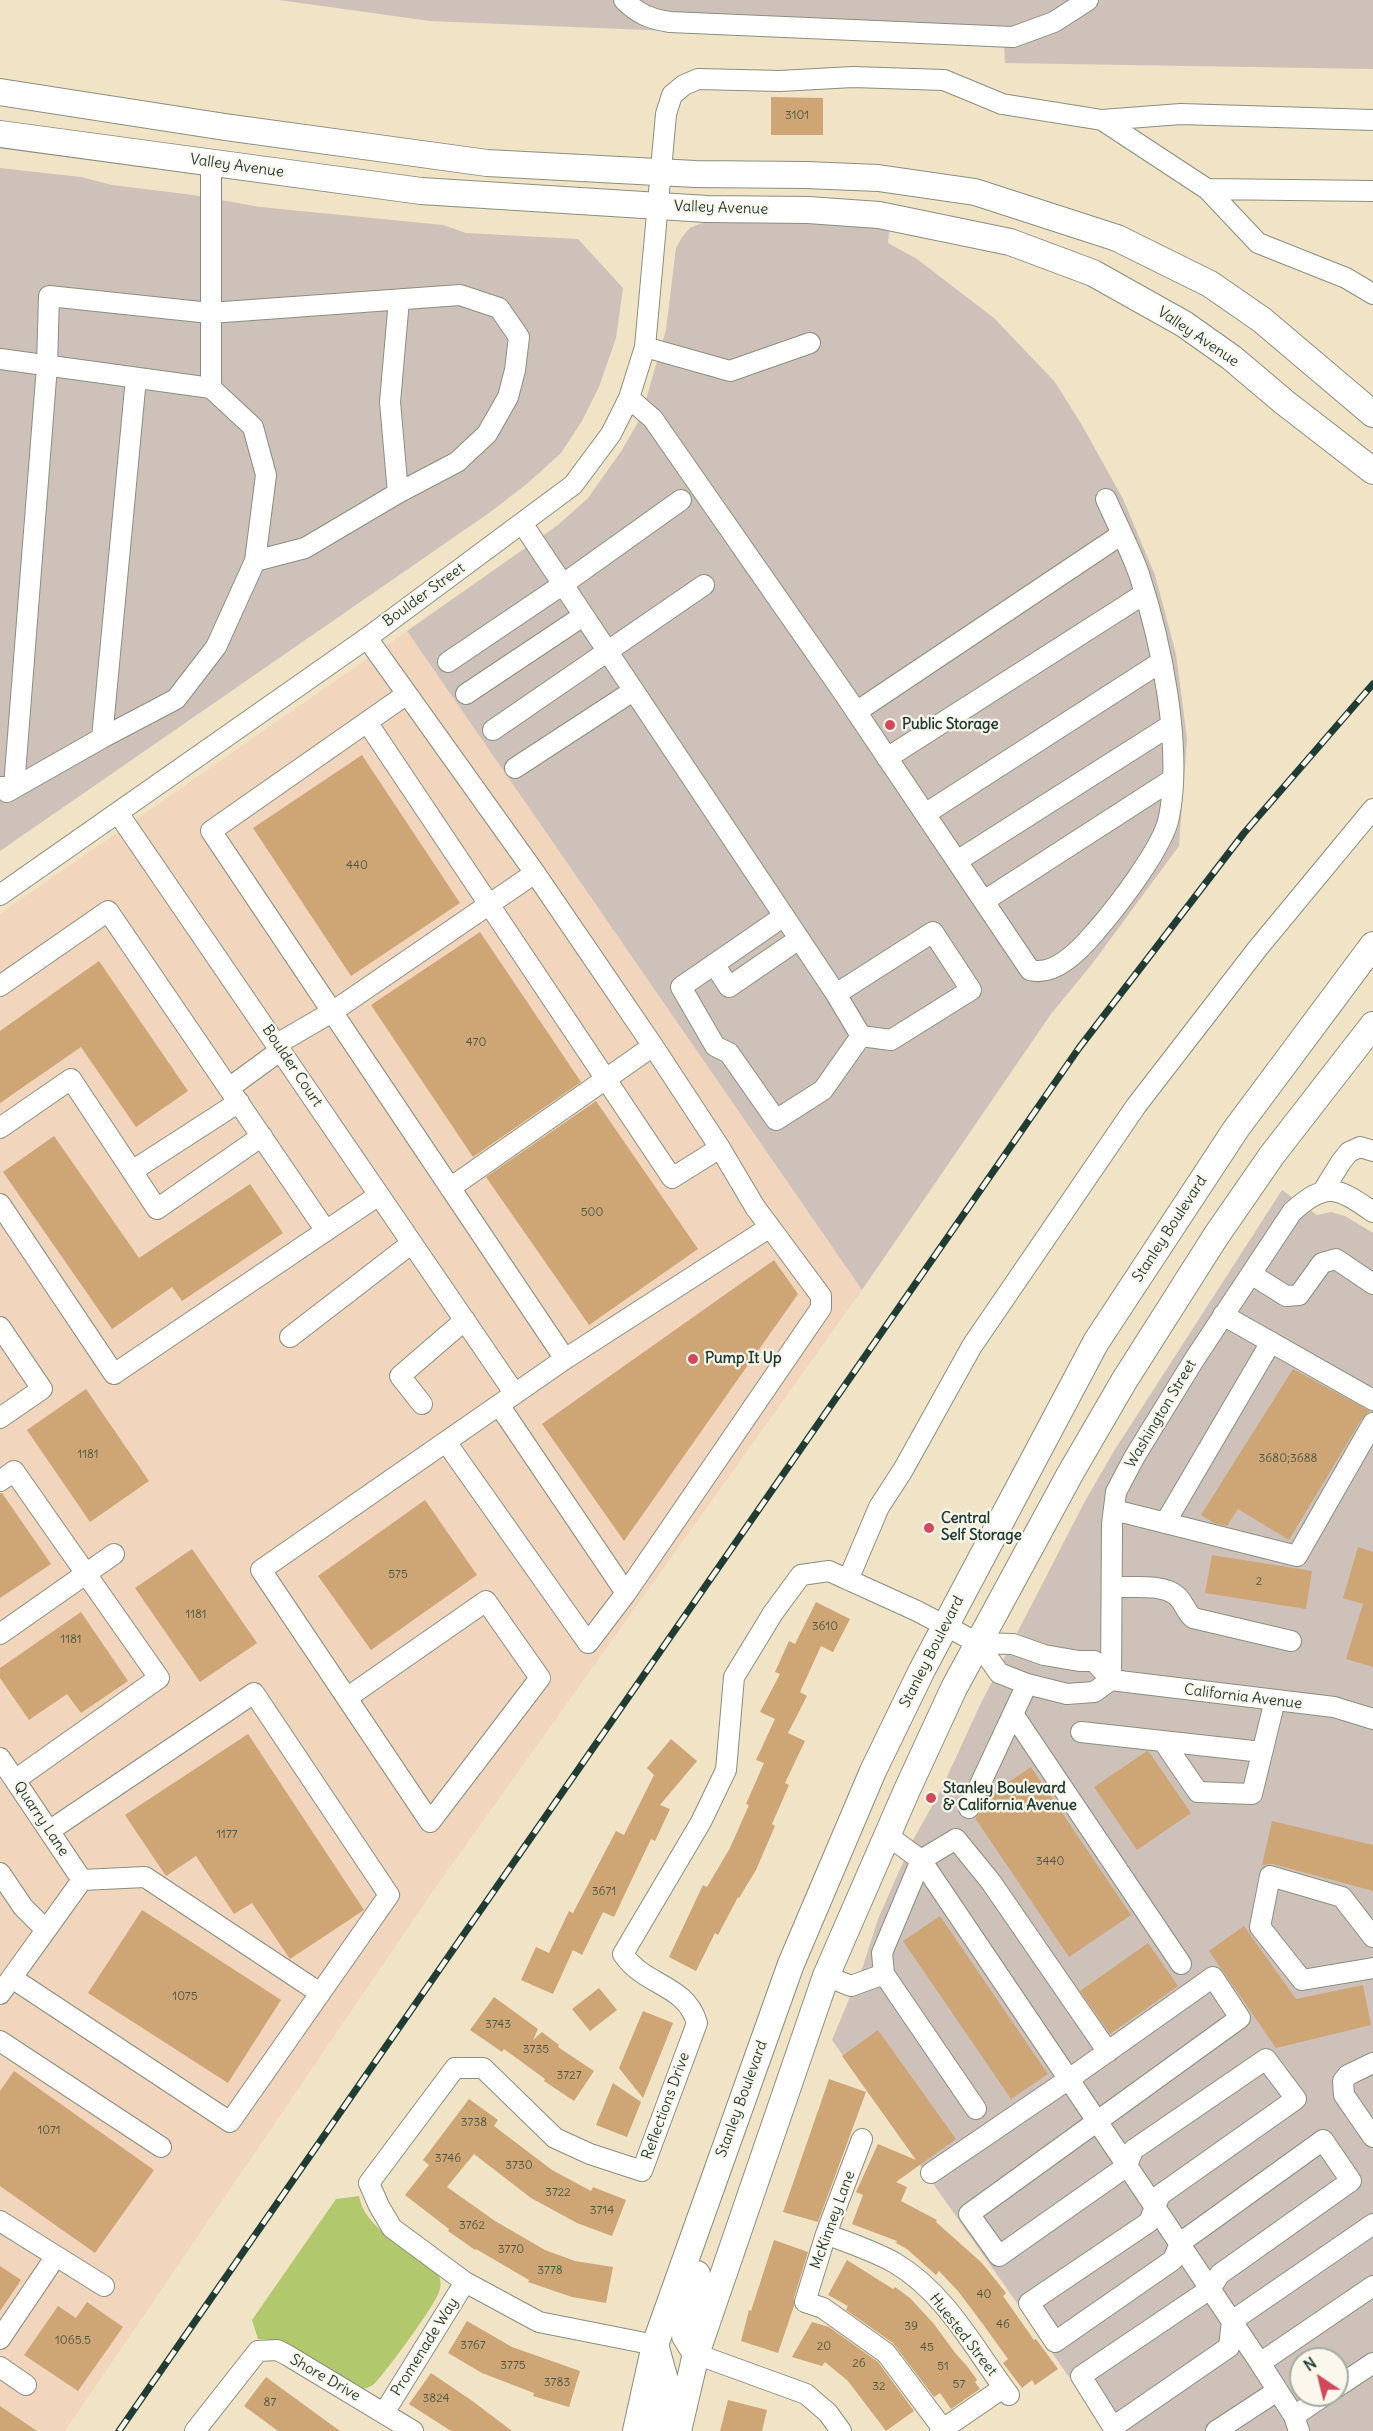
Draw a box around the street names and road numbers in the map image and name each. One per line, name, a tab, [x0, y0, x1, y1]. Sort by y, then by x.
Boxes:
street label: Valley Avenue	[189, 151, 285, 181]
street label: Valley Avenue	[673, 197, 769, 219]
street label: Valley Avenue	[1154, 303, 1242, 371]
street label: Boulder Street	[380, 559, 468, 631]
street label: Boulder Court	[258, 1022, 326, 1110]
street label: Stanley Boulevard	[1129, 1173, 1211, 1285]
street label: Washington Street	[1122, 1356, 1200, 1472]
street label: Stanley Boulevard	[896, 1593, 968, 1711]
street label: California Avenue	[1183, 1681, 1303, 1713]
street label: Quarry Lane	[9, 1778, 73, 1860]
street label: Stanley Boulevard	[713, 2038, 771, 2160]
street label: Reflections Drive	[638, 2050, 694, 2162]
street label: McKinney Lane	[807, 2168, 859, 2272]
street label: Huested Street	[925, 2290, 1001, 2380]
street label: Promenade Way	[388, 2295, 462, 2399]
street label: Shore Drive	[287, 2351, 363, 2405]

